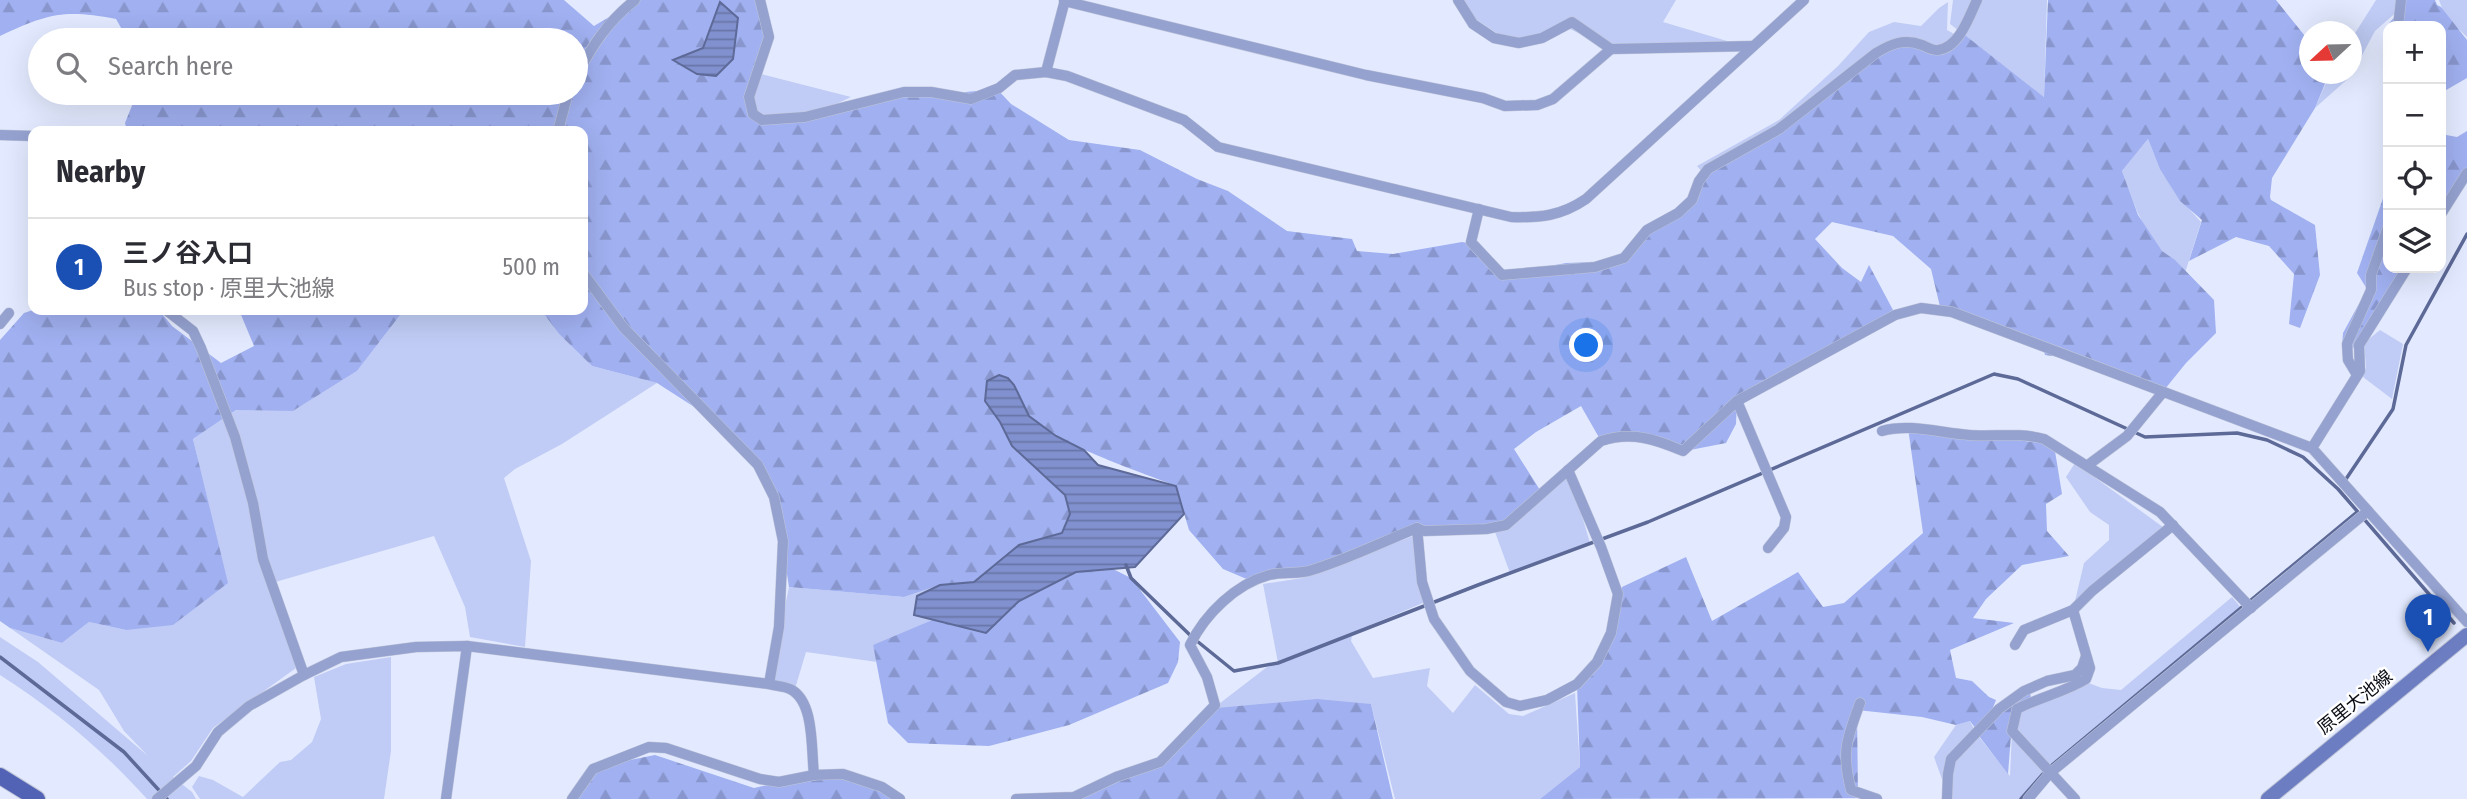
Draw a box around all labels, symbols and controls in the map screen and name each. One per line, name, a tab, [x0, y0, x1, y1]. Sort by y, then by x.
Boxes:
north arrow	[2299, 21, 2362, 84]
map controls	[2383, 21, 2446, 273]
button: +	[2383, 21, 2446, 84]
search box	[28, 28, 588, 105]
icon: search	[52, 48, 90, 86]
text: Search here	[108, 51, 233, 82]
button: −	[2383, 84, 2446, 147]
button: locate	[2383, 147, 2446, 210]
text: Nearby	[56, 154, 145, 190]
button: layers	[2383, 210, 2446, 273]
text: 三ノ谷入口	[123, 238, 253, 269]
text: 1	[74, 253, 84, 281]
text: 500 m	[502, 253, 560, 281]
text: Bus stop · 原里大池線	[123, 274, 335, 302]
your location	[1569, 328, 1603, 362]
pin: 1	[2405, 594, 2451, 652]
street label: 原里大池線	[2313, 665, 2397, 739]

